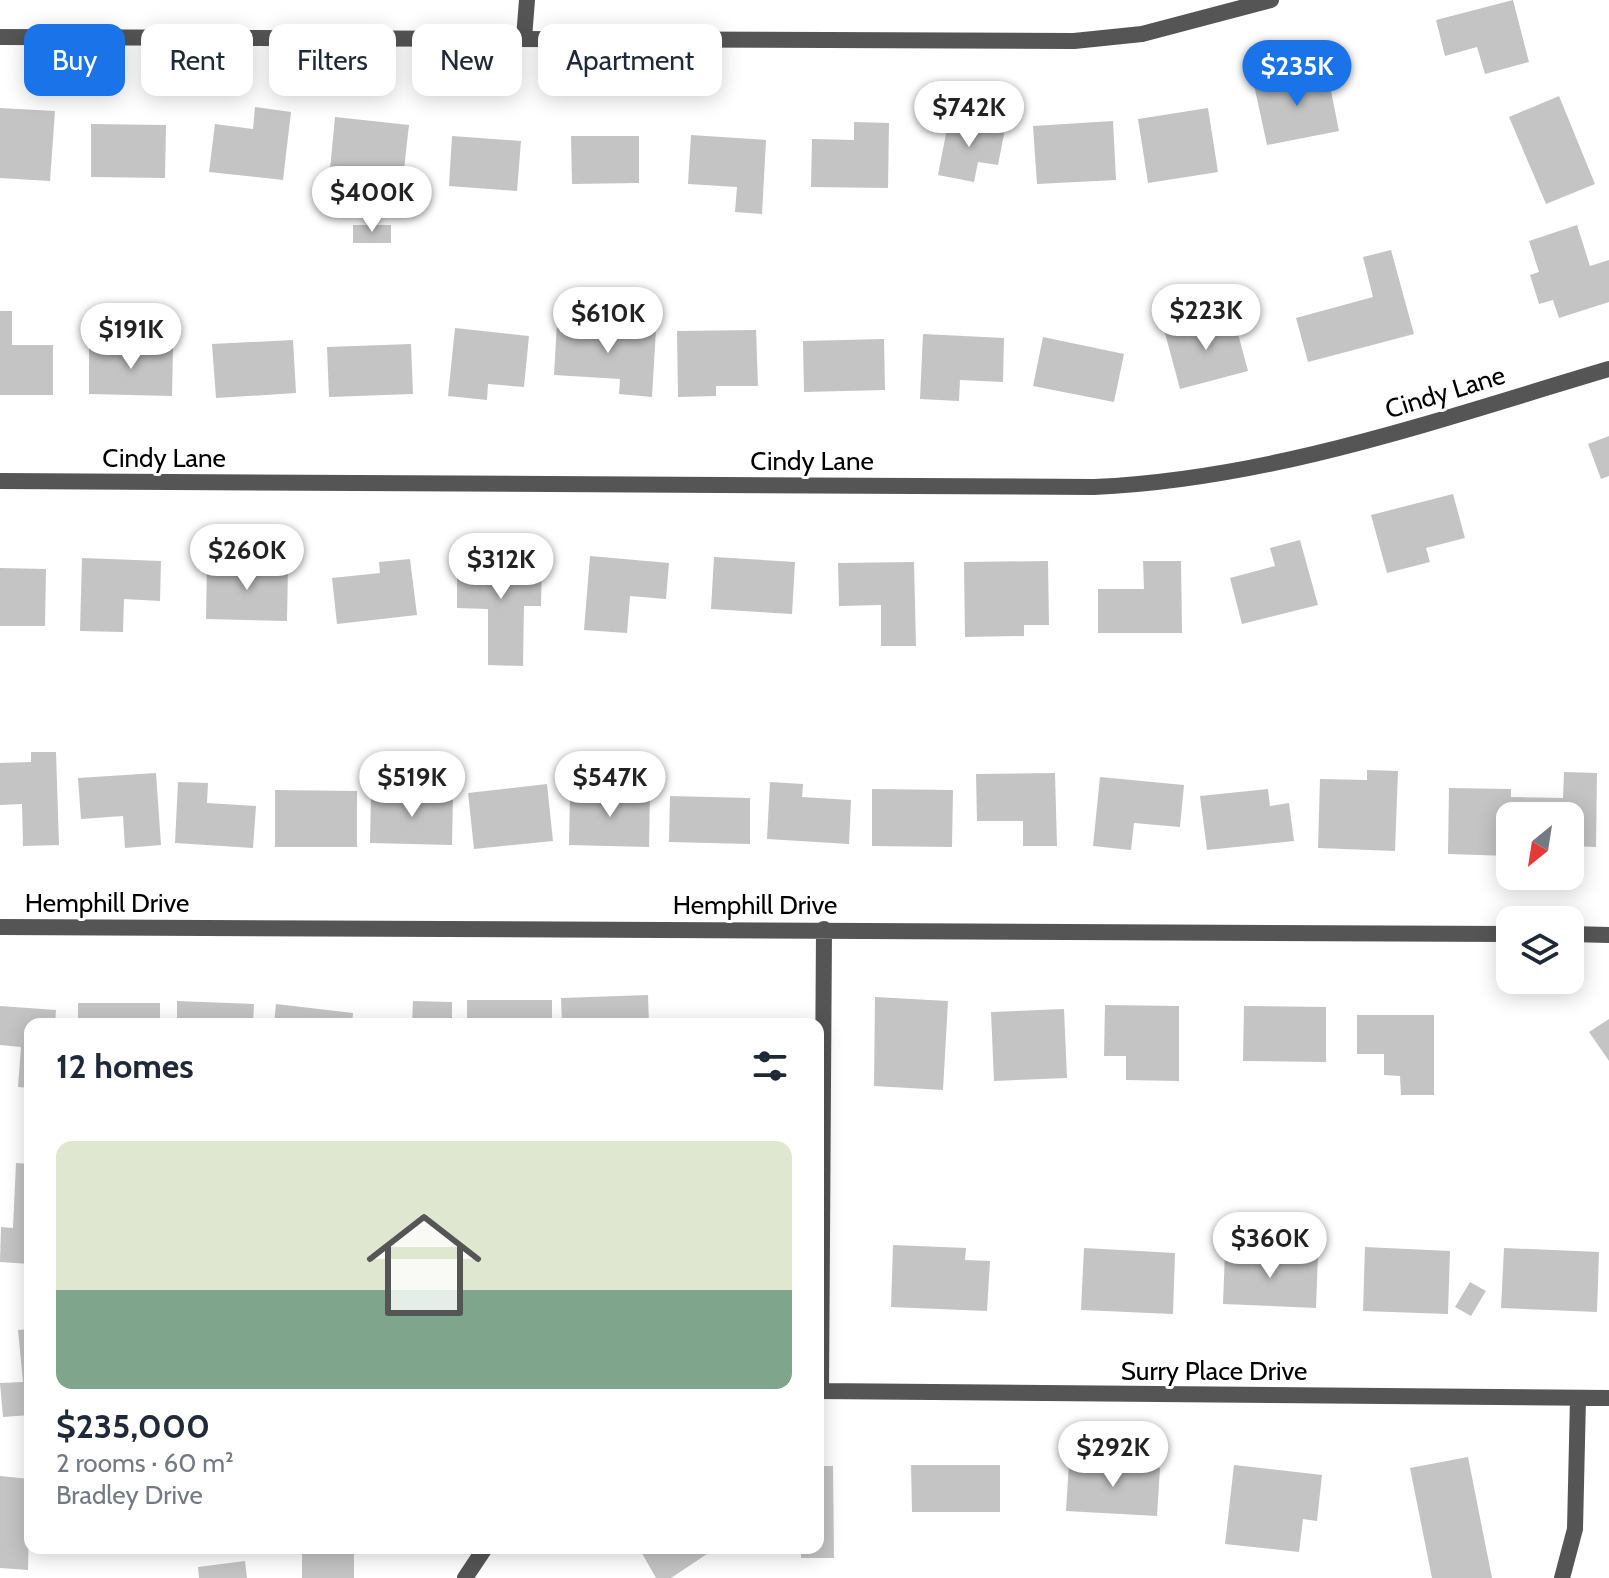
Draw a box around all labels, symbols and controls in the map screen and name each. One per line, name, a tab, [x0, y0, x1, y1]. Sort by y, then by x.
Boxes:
chip: Buy	[24, 24, 125, 96]
chip: Rent	[141, 24, 253, 96]
chip: Filters	[269, 24, 396, 96]
chip: New	[412, 24, 522, 96]
chip: Apartment	[538, 24, 722, 96]
pin: $235K	[1241, 40, 1353, 108]
text: $235K	[1260, 50, 1334, 82]
pin: $742K	[913, 81, 1025, 149]
text: $742K	[932, 91, 1006, 123]
pin: $400K	[316, 166, 428, 234]
text: $400K	[330, 176, 414, 208]
pin: $223K	[1150, 284, 1262, 352]
pin: $610K	[552, 287, 664, 355]
text: $223K	[1170, 294, 1242, 326]
text: $610K	[571, 297, 645, 329]
pin: $191K	[75, 303, 187, 371]
text: $191K	[98, 313, 164, 345]
street label: Cindy Lane	[1381, 359, 1509, 425]
street label: Cindy Lane	[102, 442, 226, 474]
street label: Cindy Lane	[750, 445, 874, 477]
pin: $260K	[191, 524, 303, 592]
pin: $312K	[445, 533, 557, 601]
text: $260K	[208, 534, 286, 566]
text: $312K	[467, 543, 535, 575]
pin: $519K	[356, 751, 468, 819]
pin: $547K	[554, 751, 666, 819]
text: $519K	[377, 761, 447, 793]
text: $547K	[573, 761, 647, 793]
north arrow	[1496, 802, 1584, 890]
map controls	[1496, 802, 1584, 994]
street label: Hemphill Drive	[25, 887, 189, 919]
street label: Hemphill Drive	[673, 889, 837, 921]
button: layers	[1496, 906, 1584, 994]
icon: filters	[748, 1044, 792, 1088]
text: 12 homes	[56, 1045, 194, 1087]
icon: home	[352, 1193, 496, 1337]
pin: $360K	[1214, 1212, 1326, 1280]
text: $360K	[1231, 1222, 1309, 1254]
street label: Surry Place Drive	[1121, 1355, 1307, 1387]
text: $235,000	[56, 1405, 210, 1447]
pin: $292K	[1057, 1421, 1169, 1489]
text: $292K	[1076, 1431, 1150, 1463]
text: 2 rooms · 60 m²	[56, 1447, 234, 1479]
text: Bradley Drive	[56, 1479, 203, 1511]

